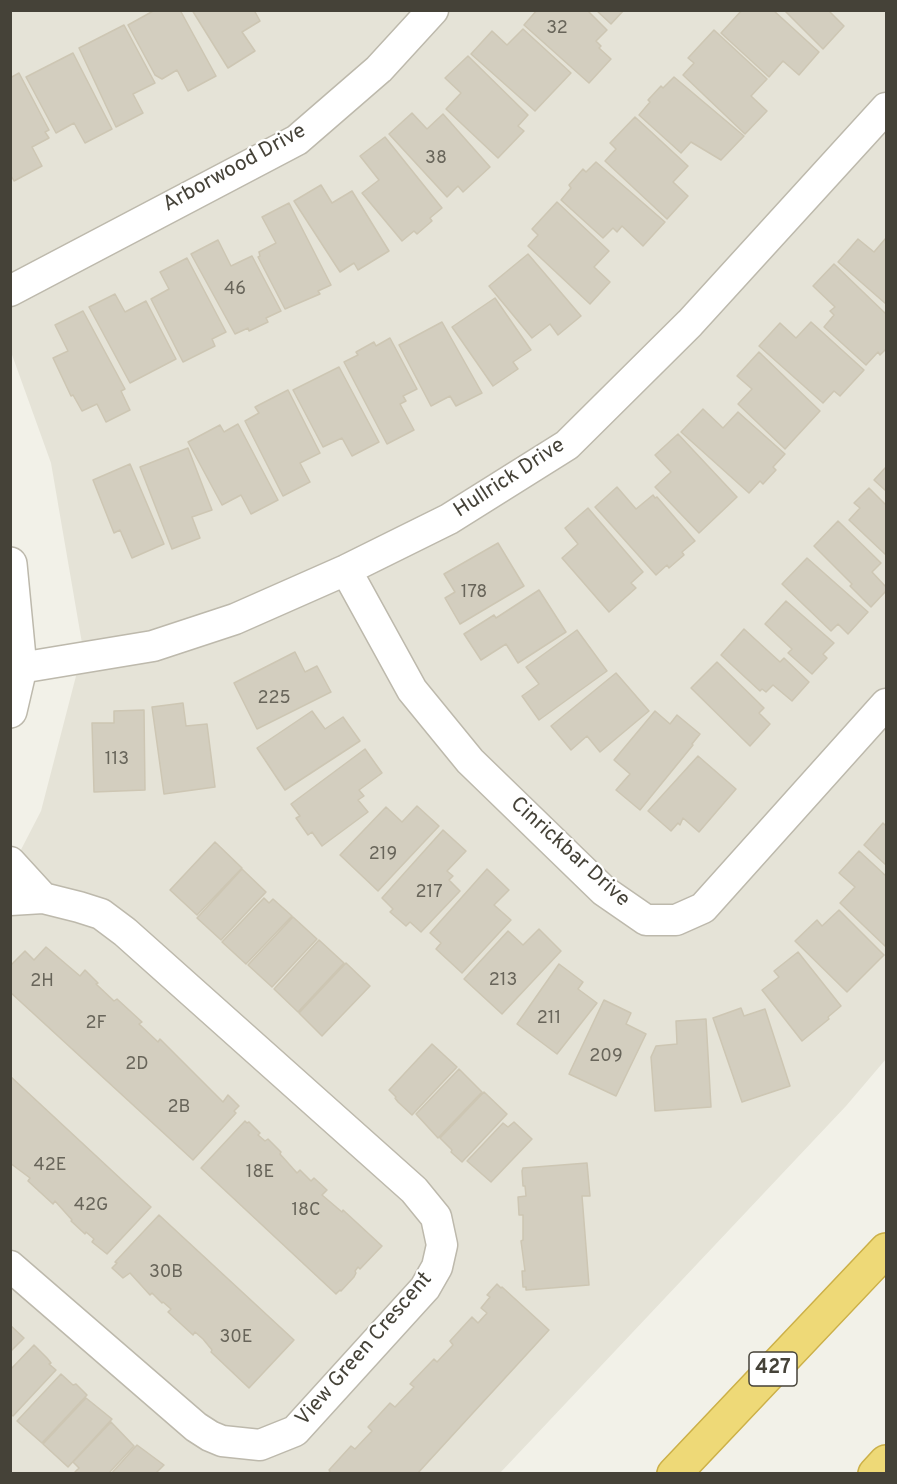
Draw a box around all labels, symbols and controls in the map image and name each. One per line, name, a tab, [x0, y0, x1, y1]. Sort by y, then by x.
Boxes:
house number: 32	[546, 18, 568, 40]
street label: Arborwood Drive	[159, 119, 311, 219]
house number: 38	[425, 148, 447, 170]
house number: 46	[224, 279, 246, 301]
street label: Hullrick Drive	[450, 434, 570, 524]
house number: 178	[461, 582, 487, 604]
house number: 225	[257, 688, 291, 710]
house number: 113	[105, 749, 129, 771]
street label: Cinrickbar Drive	[504, 793, 634, 913]
house number: 219	[369, 844, 397, 866]
house number: 217	[415, 882, 443, 904]
house number: 213	[489, 970, 517, 992]
house number: 2H	[30, 971, 54, 993]
house number: 211	[537, 1008, 561, 1030]
house number: 2F	[85, 1013, 107, 1035]
house number: 209	[589, 1046, 623, 1068]
house number: 2D	[125, 1054, 149, 1076]
house number: 2B	[168, 1097, 190, 1119]
house number: 42E	[34, 1155, 66, 1177]
house number: 18E	[246, 1162, 274, 1184]
house number: 42G	[74, 1195, 108, 1217]
house number: 18C	[291, 1200, 321, 1222]
house number: 30B	[149, 1262, 183, 1284]
street label: View Green Crescent	[291, 1268, 439, 1432]
house number: 30E	[220, 1327, 252, 1349]
road number: 427	[749, 1352, 797, 1386]

